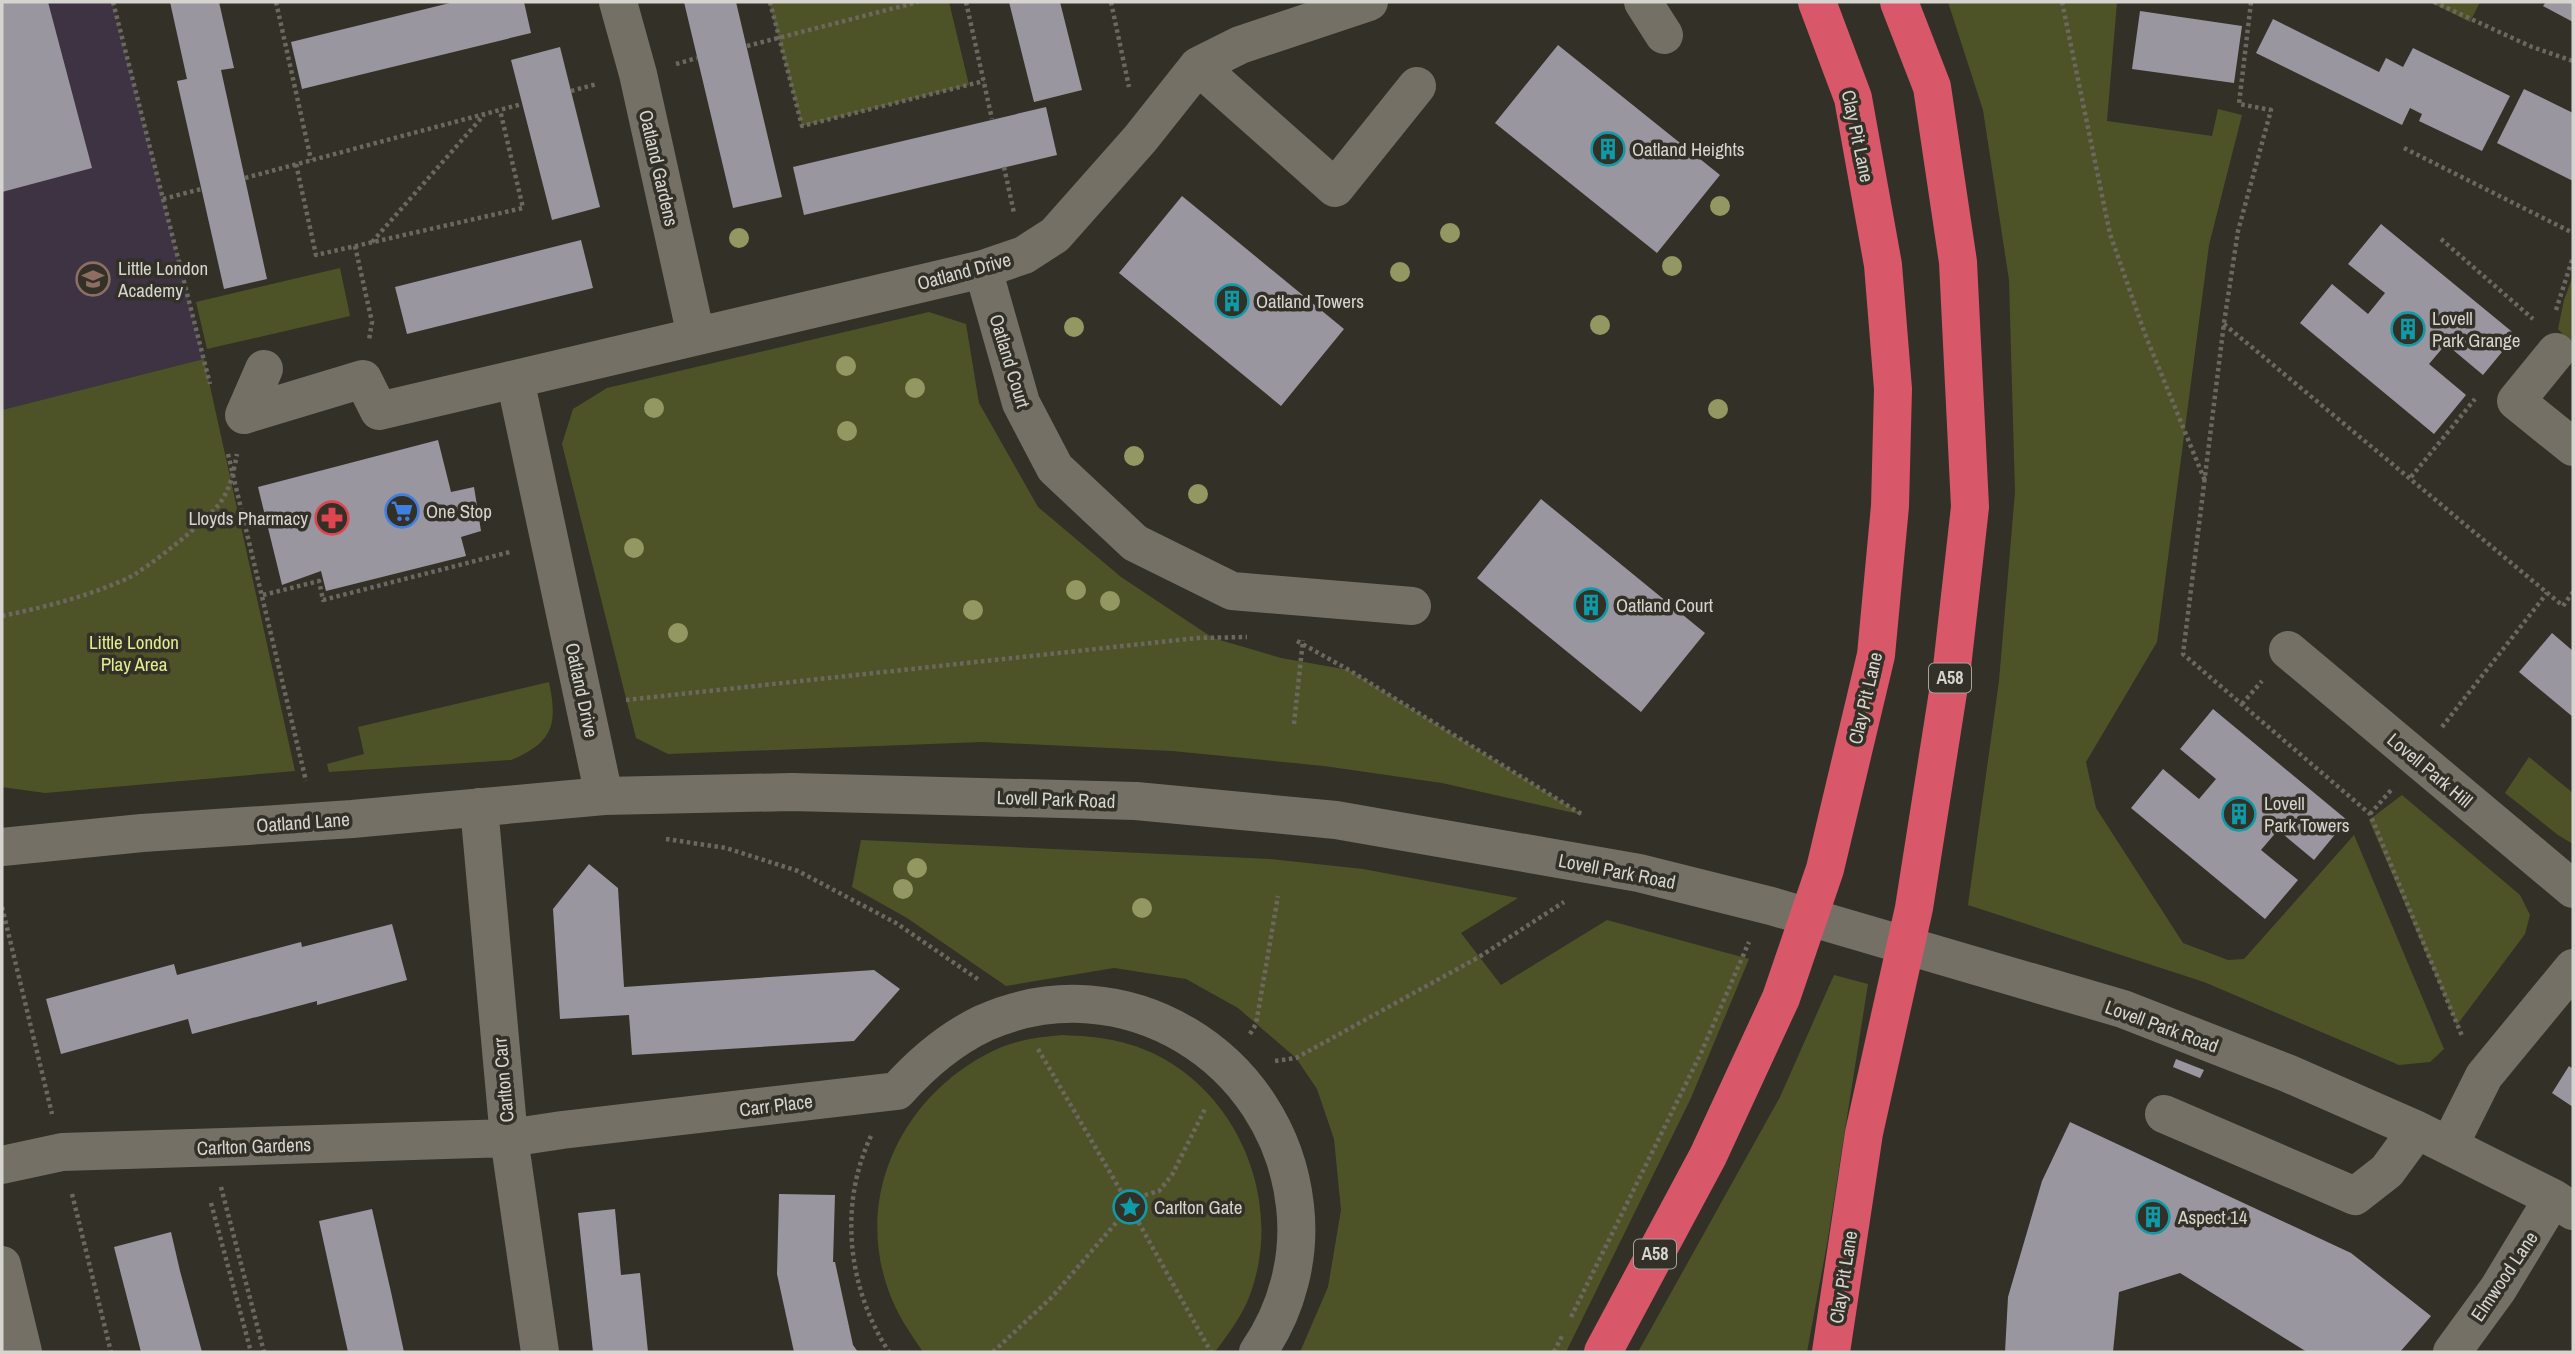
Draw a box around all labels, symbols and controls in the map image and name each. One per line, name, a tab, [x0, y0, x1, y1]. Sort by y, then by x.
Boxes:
street label: Clay Pit Lane	[1836, 88, 1880, 184]
street label: Oatland Gardens	[633, 107, 685, 229]
building icon: Oatland Heights	[1589, 130, 1627, 168]
place label: Oatland Heights	[1632, 136, 1745, 162]
street label: Oatland Drive	[914, 246, 1014, 296]
place label: Little London Academy	[117, 255, 208, 303]
school or university icon: Little London Academy	[74, 260, 112, 298]
building icon: Oatland Towers	[1213, 282, 1251, 320]
place label: Oatland Towers	[1256, 288, 1364, 314]
place label: Lovell Park Grange	[2432, 305, 2520, 353]
building icon: Lovell Park Grange	[2389, 310, 2427, 348]
street label: Oatland Court	[983, 311, 1037, 412]
supermarket icon: One Stop	[383, 492, 421, 530]
place label: One Stop	[426, 498, 492, 524]
pharmacy icon: Lloyds Pharmacy	[313, 499, 351, 537]
place label: Lloyds Pharmacy	[189, 505, 308, 531]
building icon: Oatland Court	[1572, 586, 1610, 624]
place label: Oatland Court	[1616, 592, 1714, 618]
park label: Little London Play Area	[89, 629, 179, 677]
street label: Oatland Drive	[559, 640, 605, 740]
street label: Clay Pit Lane	[1842, 650, 1888, 746]
road number: A58	[1929, 664, 1971, 692]
street label: Lovell Park Hill	[2382, 727, 2478, 813]
street label: Lovell Park Road	[996, 784, 1116, 814]
place label: Lovell Park Towers	[2264, 790, 2350, 838]
building icon: Lovell Park Towers	[2220, 795, 2258, 833]
street label: Oatland Lane	[255, 806, 351, 838]
street label: Lovell Park Road	[1556, 847, 1678, 895]
street label: Lovell Park Road	[2102, 993, 2222, 1059]
street label: Carlton Carr	[486, 1036, 520, 1123]
street label: Carr Place	[738, 1088, 814, 1122]
street label: Carlton Gardens	[196, 1131, 312, 1161]
place icon: Carlton Gate	[1111, 1188, 1149, 1226]
place label: Carlton Gate	[1154, 1194, 1242, 1220]
building icon: Aspect 14	[2134, 1198, 2172, 1236]
place label: Aspect 14	[2177, 1204, 2248, 1230]
street label: Elmwood Lane	[2464, 1226, 2544, 1326]
street label: Clay Pit Lane	[1823, 1229, 1863, 1325]
road number: A58	[1634, 1240, 1676, 1268]

